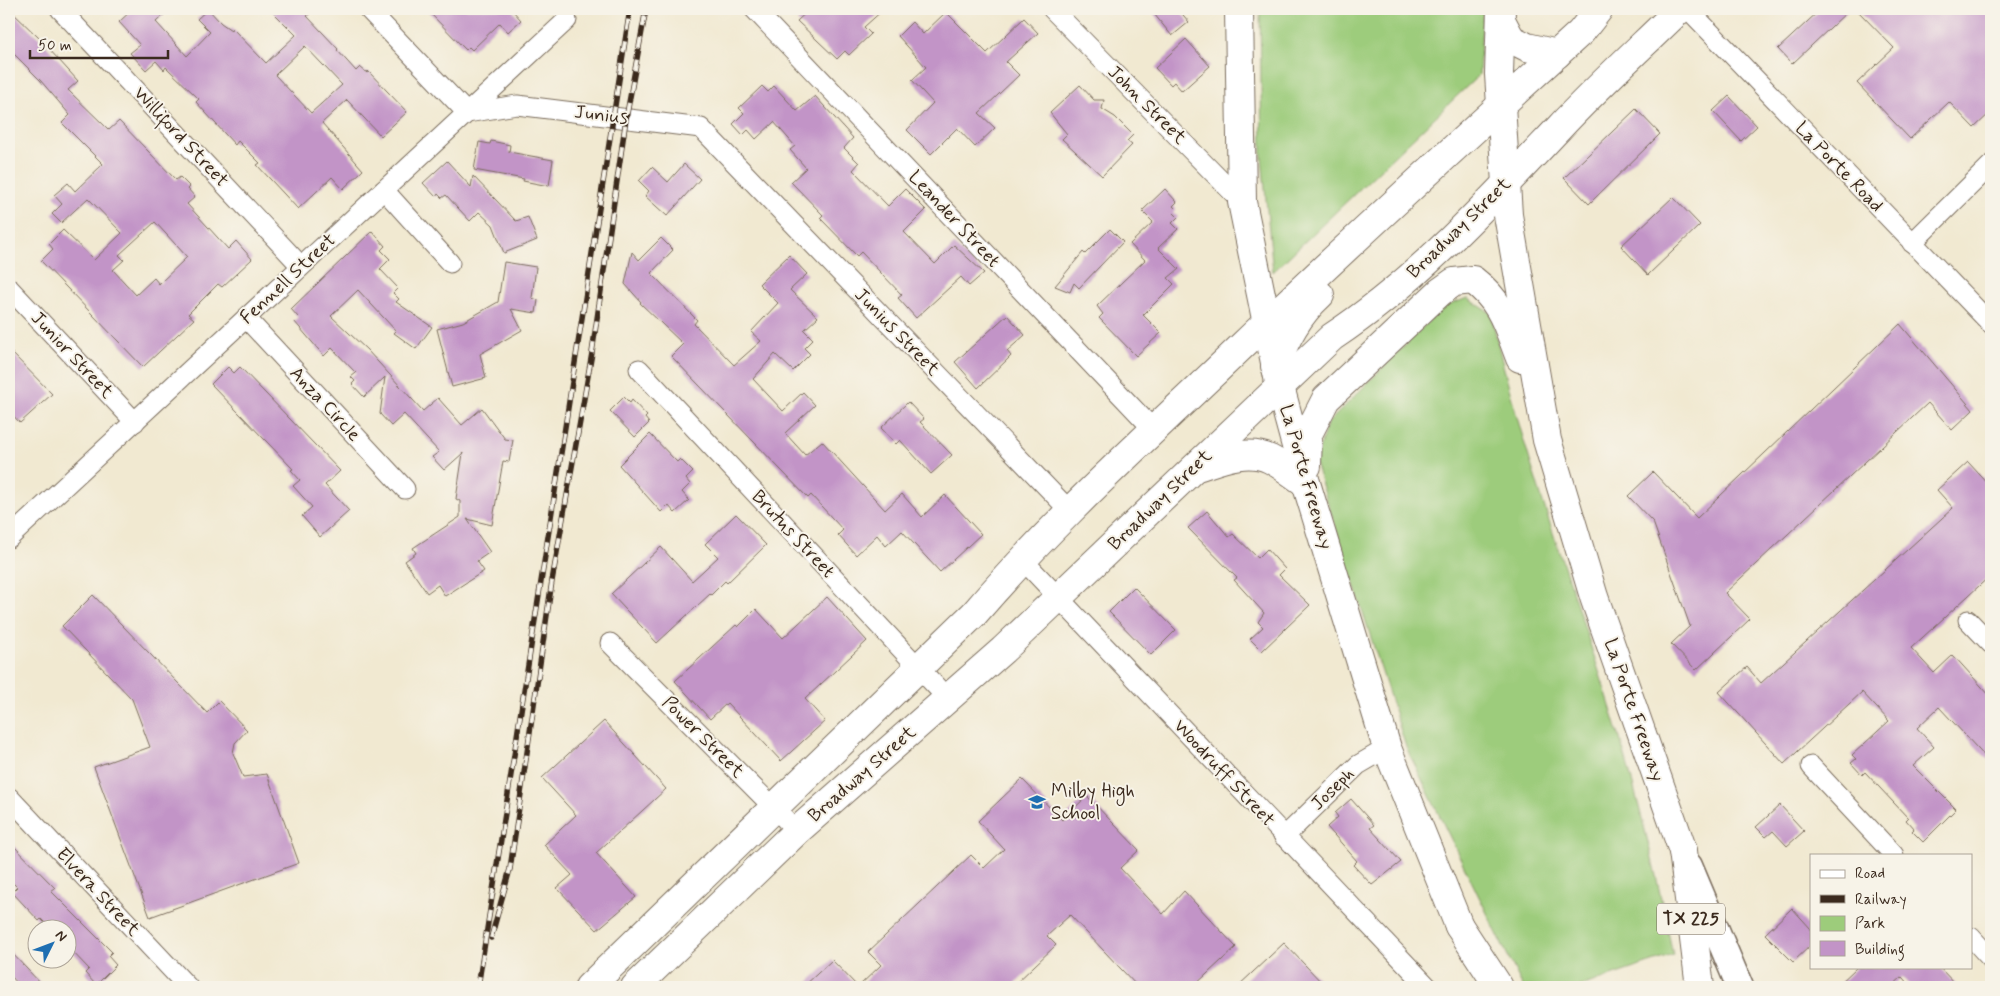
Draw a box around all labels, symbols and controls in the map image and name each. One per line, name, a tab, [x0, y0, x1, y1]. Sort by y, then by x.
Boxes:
scale bar	[30, 28, 168, 60]
text: 50 m	[38, 36, 72, 56]
street label: John Street	[1102, 60, 1192, 150]
street label: Williford Street	[126, 81, 234, 195]
street label: Junius	[573, 99, 629, 131]
street label: La Porte Road	[1789, 116, 1889, 218]
street label: Leander Street	[903, 165, 1005, 273]
street label: Broadway Street	[1402, 172, 1516, 284]
street label: Fennell Street	[235, 228, 341, 330]
street label: Junius Street	[849, 283, 945, 381]
street label: Junior Street	[25, 306, 119, 404]
street label: Anza Circle	[284, 361, 366, 447]
street label: La Porte Freeway	[1273, 402, 1339, 552]
street label: Broadway Street	[1103, 444, 1217, 556]
street label: Brutus Street	[746, 485, 840, 583]
street label: La Porte Freeway	[1598, 635, 1670, 785]
street label: Power Street	[656, 690, 750, 784]
street label: Woodruff Street	[1168, 714, 1280, 832]
street label: Broadway Street	[803, 720, 921, 828]
street label: Joseph	[1306, 762, 1360, 816]
place label: Milby High School	[1051, 779, 1135, 826]
school or university icon: Milby High School	[1027, 792, 1047, 812]
street label: Elvera Street	[50, 842, 146, 942]
legend	[1810, 854, 1972, 968]
text: Road	[1855, 864, 1885, 884]
text: Railway	[1855, 890, 1907, 910]
road number: TX 225	[1657, 904, 1725, 934]
text: Park	[1855, 914, 1885, 934]
north arrow	[28, 918, 78, 968]
text: N	[51, 926, 71, 945]
text: Building	[1855, 940, 1905, 961]

